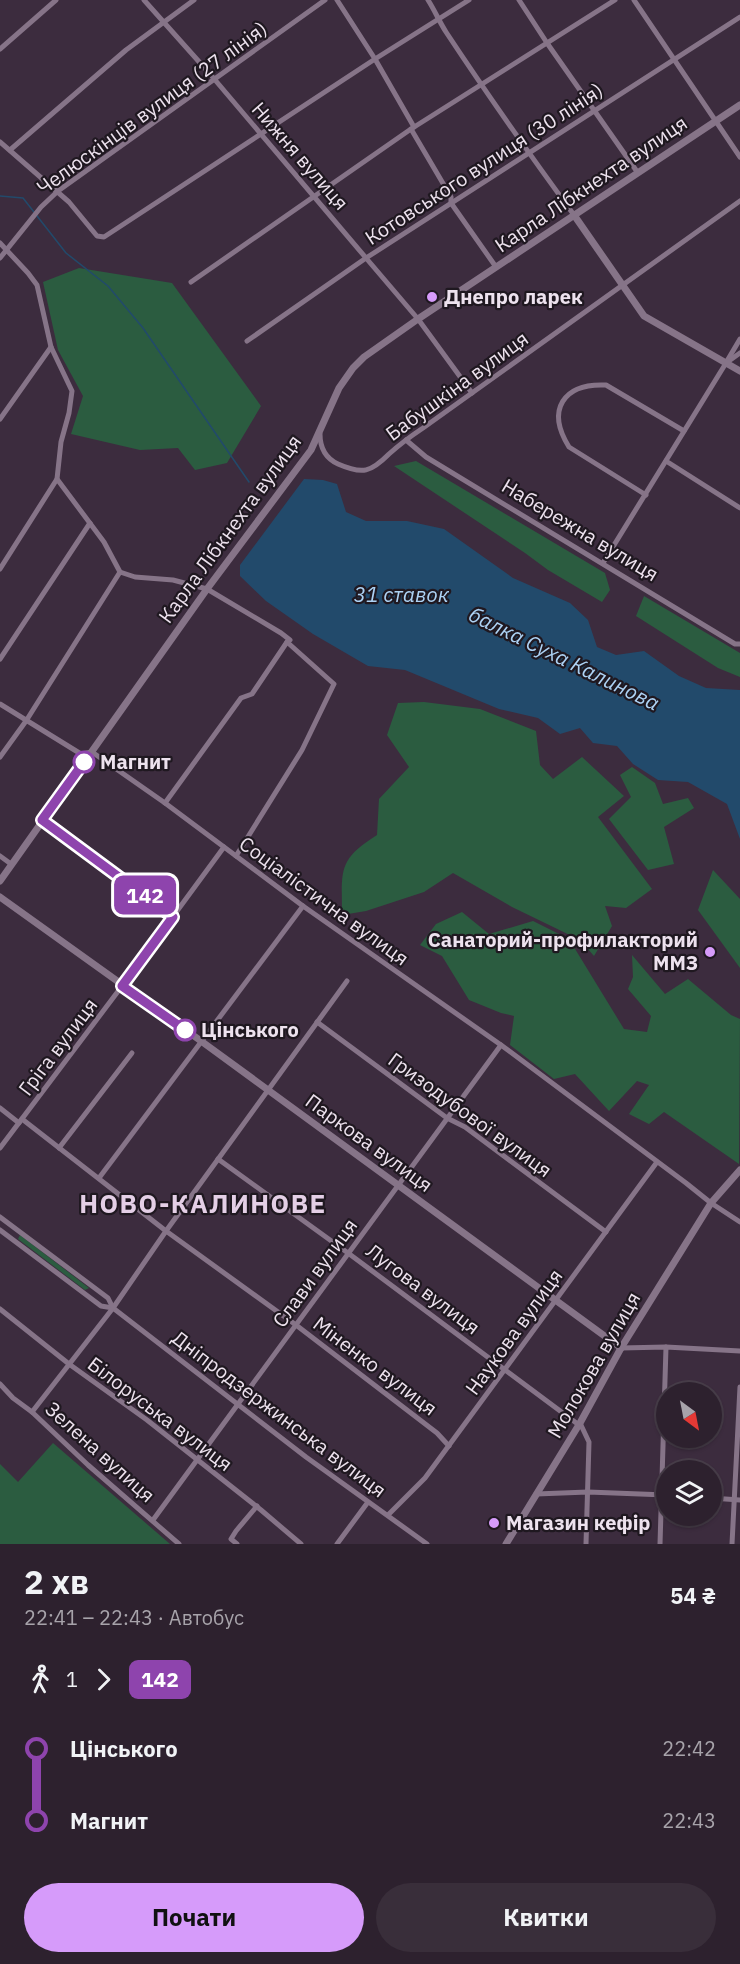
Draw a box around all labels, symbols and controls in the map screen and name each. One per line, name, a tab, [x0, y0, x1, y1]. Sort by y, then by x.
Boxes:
street label: Челюскінців вулиця (27 лiнiя)	[31, 15, 272, 200]
street label: Котовського вулиця (30 лiнiя)	[359, 76, 608, 251]
street label: Нижня вулиця	[246, 96, 355, 215]
street label: Карла Лібкнехта вулиця	[489, 109, 692, 258]
place label: Днепро ларек	[444, 283, 583, 310]
marker: Днепро ларек	[425, 290, 439, 304]
street label: Бабушкіна вулиця	[380, 325, 533, 447]
street label: Карла Лібкнехта вулиця	[152, 429, 307, 628]
street label: Набережна вулиця	[497, 472, 664, 587]
water label: 31 ставок	[353, 580, 450, 608]
water label: балка Суха Калинова	[464, 600, 664, 716]
place label: Магнит	[100, 748, 171, 775]
marker: Магнит	[73, 751, 95, 773]
street label: Соціалістична вулиця	[234, 830, 415, 971]
line badge: 142	[110, 876, 180, 914]
text: 142	[126, 881, 164, 909]
place label: Санаторий-профилакторий ММЗ	[428, 926, 698, 976]
marker: Санаторий-профилакторий ММЗ	[703, 945, 717, 959]
street label: Гріга вулиця	[12, 992, 103, 1101]
place label: Цінського	[201, 1016, 299, 1043]
marker: Цінського	[174, 1019, 196, 1041]
street label: Гризодубової вулиця	[383, 1046, 558, 1183]
street label: Паркова вулиця	[300, 1087, 438, 1198]
district label: НОВО-КАЛИНОВЕ	[79, 1186, 327, 1220]
street label: Слави вулиця	[266, 1213, 363, 1333]
street label: Лугова вулиця	[361, 1237, 486, 1340]
street label: Наукова вулиця	[459, 1263, 568, 1400]
street label: Молокова вулиця	[541, 1287, 646, 1443]
street label: Міненко вулиця	[308, 1310, 443, 1421]
street label: Дніпродзержинська вулиця	[167, 1324, 392, 1503]
street label: Білоруська вулиця	[83, 1350, 238, 1477]
north arrow	[656, 1382, 722, 1448]
map controls	[656, 1382, 722, 1526]
street label: Зелена вулиця	[40, 1395, 161, 1508]
button: layers	[656, 1460, 722, 1526]
place label: Магазин кефір	[506, 1509, 651, 1536]
marker: Магазин кефір	[487, 1516, 501, 1530]
text: 2 хв	[24, 1560, 89, 1603]
text: 54 ₴	[670, 1581, 716, 1610]
text: 22:41 – 22:43 · Автобус	[24, 1604, 244, 1631]
icon: walk	[24, 1663, 57, 1696]
icon: forward	[87, 1663, 120, 1696]
text: 142	[141, 1665, 179, 1693]
text: 1	[66, 1666, 78, 1693]
text: Цінського	[70, 1734, 178, 1763]
text: 22:42	[662, 1735, 716, 1762]
text: Магнит	[70, 1806, 148, 1835]
text: 22:43	[662, 1807, 716, 1834]
button: Почати	[24, 1883, 364, 1952]
button: Квитки	[376, 1883, 716, 1952]

